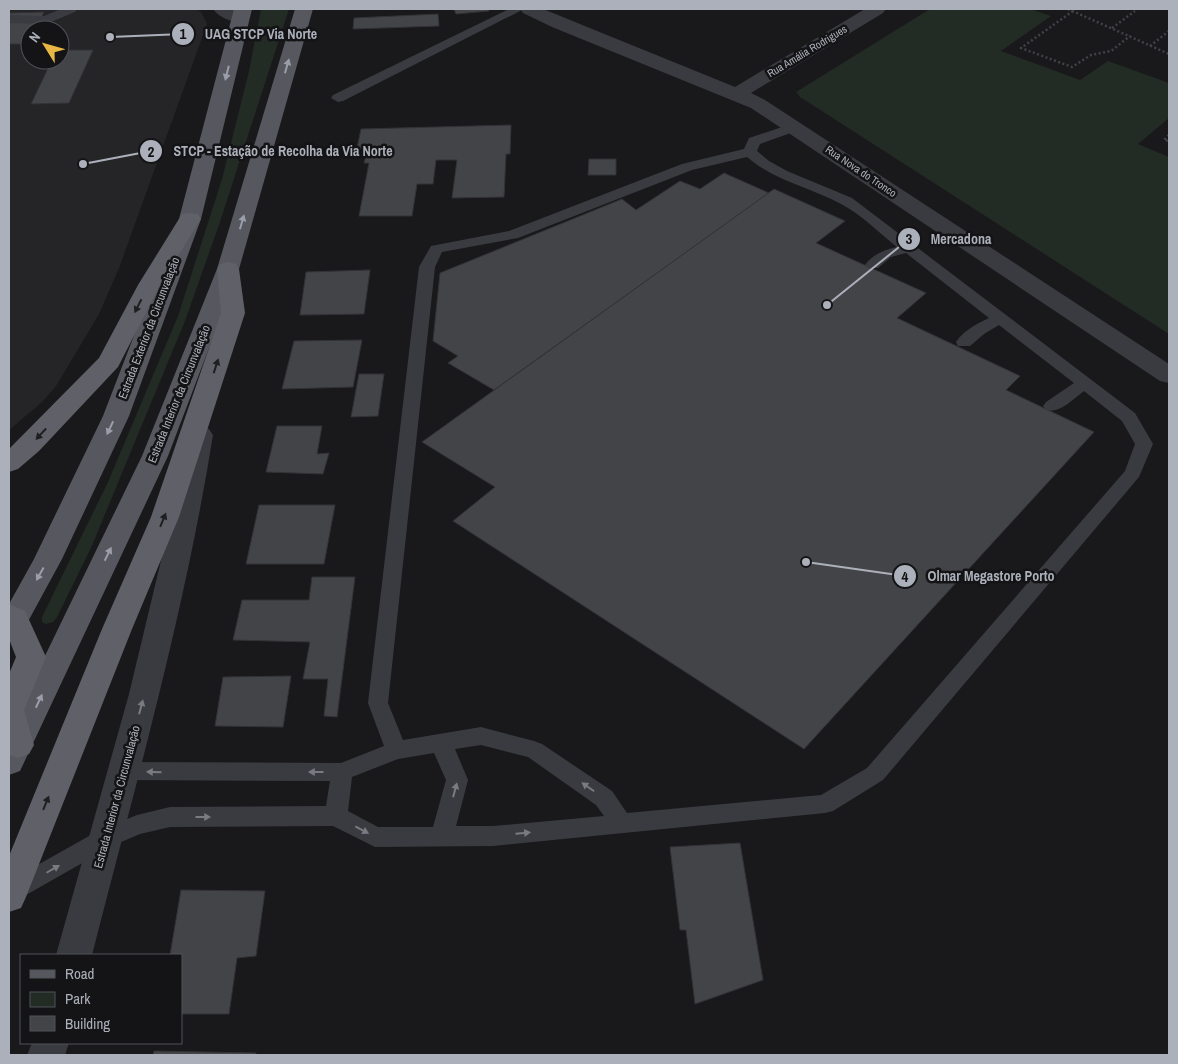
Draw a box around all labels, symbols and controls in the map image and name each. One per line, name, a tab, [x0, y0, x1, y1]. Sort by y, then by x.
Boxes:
callout: UAG STCP Via Norte	[170, 19, 328, 48]
north arrow	[20, 20, 70, 70]
street label: Rua Amália Rodrigues	[765, 21, 850, 80]
text: 1	[180, 23, 187, 44]
text: UAG STCP Via Norte	[205, 25, 317, 43]
text: N	[25, 28, 44, 46]
one-way arrow	[284, 59, 292, 74]
one-way arrow	[222, 65, 230, 80]
callout: STCP - Estação de Recolha da Via Norte	[138, 137, 402, 166]
text: 2	[148, 141, 155, 162]
text: STCP - Estação de Recolha da Via Norte	[173, 142, 393, 160]
street label: Rua Nova do Tronco	[823, 142, 899, 200]
one-way arrow	[238, 215, 246, 230]
callout: Mercadona	[896, 224, 1002, 253]
text: 3	[906, 228, 913, 249]
text: Mercadona	[931, 230, 992, 248]
street label: Estrada Exterior da Circunvalação	[115, 255, 183, 401]
one-way arrow	[134, 299, 142, 313]
street label: Estrada Interior da Circunvalação	[144, 323, 214, 465]
one-way arrow	[212, 358, 220, 373]
one-way arrow	[106, 421, 114, 435]
one-way arrow	[35, 428, 47, 440]
one-way arrow	[159, 512, 167, 527]
one-way arrow	[104, 547, 112, 561]
callout: Olmar Megastore Porto	[892, 562, 1064, 591]
text: 4	[902, 566, 909, 587]
text: Olmar Megastore Porto	[928, 567, 1054, 585]
one-way arrow	[35, 568, 44, 581]
one-way arrow	[35, 694, 43, 708]
one-way arrow	[137, 700, 145, 715]
street label: Estrada Interior da Circunvalação	[90, 724, 144, 870]
one-way arrow	[145, 768, 161, 776]
one-way arrow	[308, 768, 324, 776]
one-way arrow	[451, 782, 459, 797]
one-way arrow	[582, 782, 595, 792]
one-way arrow	[43, 796, 51, 810]
one-way arrow	[196, 813, 212, 821]
one-way arrow	[356, 826, 369, 835]
one-way arrow	[515, 829, 531, 837]
one-way arrow	[46, 864, 59, 873]
legend	[20, 954, 182, 1044]
text: Road	[65, 963, 94, 984]
text: Park	[65, 988, 91, 1009]
text: Building	[65, 1013, 110, 1034]

